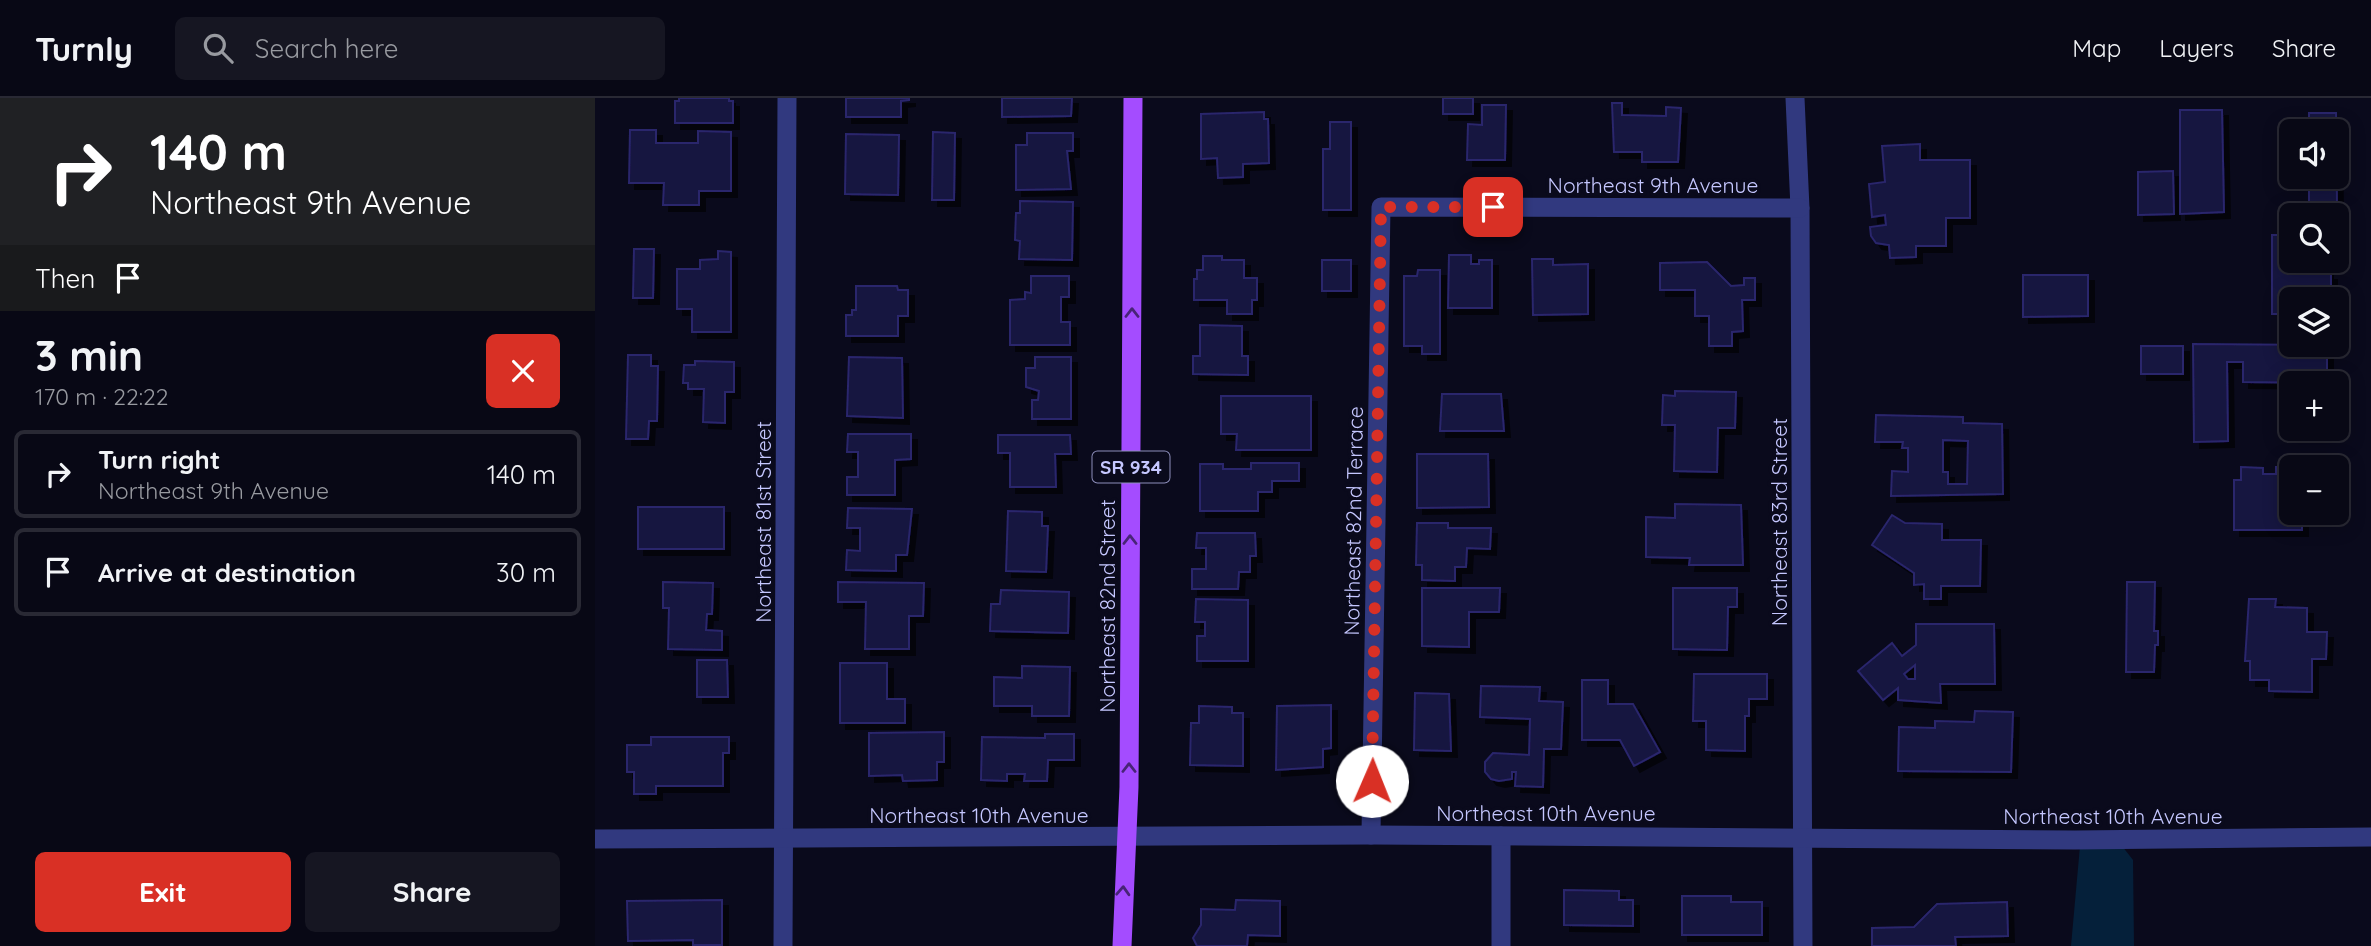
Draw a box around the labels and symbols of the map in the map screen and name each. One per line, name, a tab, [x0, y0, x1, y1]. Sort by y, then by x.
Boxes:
street label: Northeast 9th Avenue	[1548, 172, 1758, 198]
pin	[1463, 177, 1523, 237]
one-way arrow	[1124, 307, 1140, 317]
street label: Northeast 82nd Terrace	[1338, 406, 1368, 636]
street label: Northeast 83rd Street	[1766, 418, 1792, 626]
street label: Northeast 81st Street	[750, 421, 776, 623]
road number: SR 934	[1093, 452, 1169, 482]
street label: Northeast 82nd Street	[1094, 499, 1120, 713]
one-way arrow	[1122, 534, 1138, 545]
position arrow	[1335, 744, 1409, 818]
one-way arrow	[1121, 762, 1137, 772]
street label: Northeast 10th Avenue	[1436, 800, 1656, 826]
street label: Northeast 10th Avenue	[869, 802, 1089, 828]
street label: Northeast 10th Avenue	[2003, 803, 2223, 829]
one-way arrow	[1116, 885, 1131, 896]

